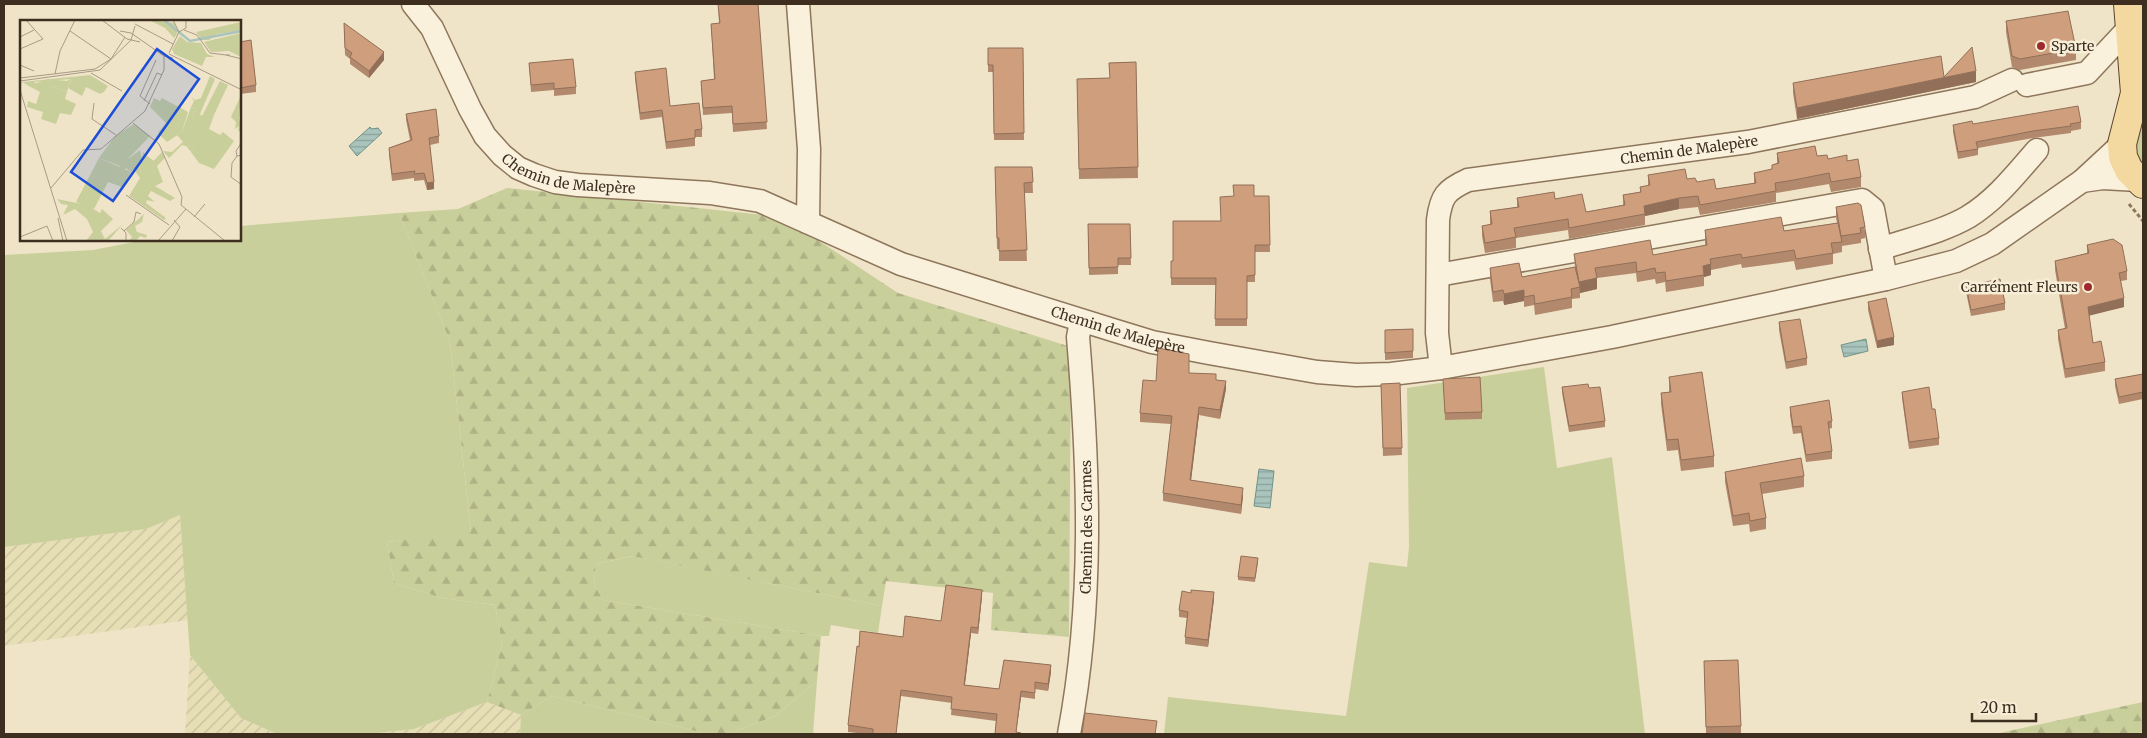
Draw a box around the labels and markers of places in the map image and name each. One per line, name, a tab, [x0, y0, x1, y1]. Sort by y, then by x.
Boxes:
place label: Sparte	[2051, 37, 2094, 55]
marker: Sparte	[2035, 40, 2047, 52]
place label: Carrément Fleurs	[1961, 278, 2078, 296]
marker: Carrément Fleurs	[2082, 281, 2094, 293]

